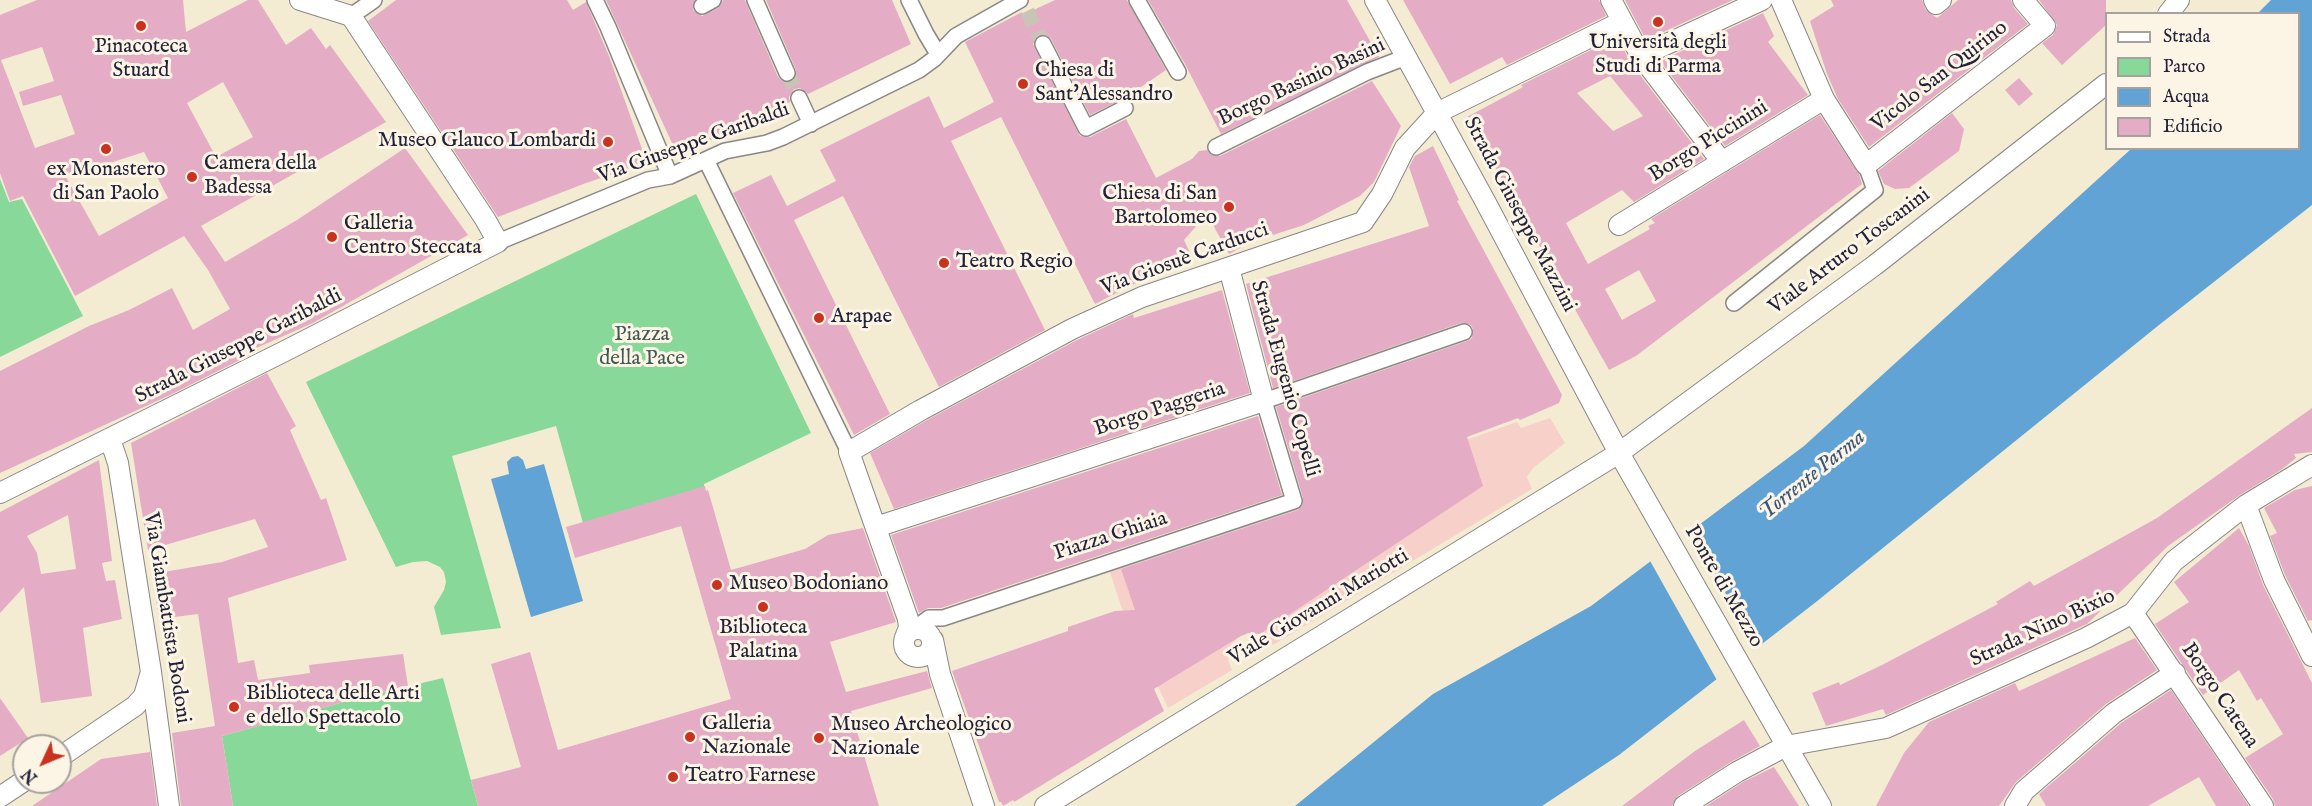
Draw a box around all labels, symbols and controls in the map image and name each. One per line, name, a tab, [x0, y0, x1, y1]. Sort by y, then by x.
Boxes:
legend	[2105, 12, 2300, 150]
marker: Università degli Studi di Parma	[1651, 15, 1665, 29]
street label: Vicolo San Quirino	[1867, 16, 2013, 138]
marker: Pinacoteca Stuard	[134, 19, 148, 33]
text: Strada	[2163, 26, 2210, 49]
place label: Università degli Studi di Parma	[1589, 31, 1727, 81]
street label: Borgo Basinio Basini	[1214, 33, 1390, 133]
place label: Pinacoteca Stuard	[94, 35, 188, 85]
text: Parco	[2163, 56, 2205, 79]
place label: Chiesa di Sant'Alessandro	[1035, 59, 1173, 109]
marker: Chiesa di Sant'Alessandro	[1016, 77, 1030, 91]
text: Acqua	[2163, 86, 2209, 109]
street label: Borgo Piccinini	[1645, 96, 1773, 188]
street label: Via Giuseppe Garibaldi	[595, 98, 793, 190]
street label: Strada Giuseppe Mazzini	[1457, 113, 1581, 317]
text: Edificio	[2163, 116, 2223, 139]
place label: Museo Glauco Lombardi	[378, 129, 596, 155]
marker: Museo Glauco Lombardi	[601, 135, 615, 149]
marker: ex Monastero di San Paolo	[99, 142, 113, 156]
place label: Camera della Badessa	[204, 152, 317, 202]
place label: ex Monastero di San Paolo	[47, 158, 165, 208]
marker: Camera della Badessa	[185, 170, 199, 184]
place label: Chiesa di San Bartolomeo	[1102, 182, 1217, 232]
street label: Viale Arturo Toscanini	[1764, 183, 1936, 321]
marker: Chiesa di San Bartolomeo	[1222, 200, 1236, 214]
place label: Galleria Centro Steccata	[344, 212, 482, 262]
street label: Via Giosuè Carducci	[1098, 218, 1272, 302]
marker: Galleria Centro Steccata	[325, 230, 339, 244]
place label: Teatro Regio	[956, 250, 1073, 276]
marker: Teatro Regio	[937, 256, 951, 270]
street label: Strada Eugenio Copelli	[1244, 278, 1324, 480]
street label: Strada Giuseppe Garibaldi	[131, 284, 347, 410]
place label: Arapae	[831, 305, 892, 331]
marker: Arapae	[812, 311, 826, 325]
park label: Piazza della Pace	[599, 323, 685, 373]
street label: Borgo Paggeria	[1091, 377, 1229, 443]
water label: Torrente Parma	[1755, 425, 1871, 527]
street label: Piazza Ghiaia	[1051, 507, 1171, 567]
street label: Via Giambattista Bodoni	[137, 511, 195, 725]
street label: Ponte di Mezzo	[1678, 521, 1768, 653]
street label: Viale Giovanni Mariotti	[1224, 544, 1414, 672]
place label: Museo Bodoniano	[729, 572, 888, 598]
marker: Museo Bodoniano	[710, 578, 724, 592]
street label: Strada Nino Bixio	[1967, 584, 2119, 674]
marker: Biblioteca Palatina	[756, 600, 770, 614]
place label: Biblioteca Palatina	[719, 616, 807, 666]
street label: Borgo Catena	[2175, 639, 2263, 753]
place label: Biblioteca delle Arti e dello Spettacolo	[246, 682, 420, 732]
marker: Biblioteca delle Arti e dello Spettacolo	[227, 700, 241, 714]
place label: Galleria Nazionale	[702, 712, 791, 762]
place label: Museo Archeologico Nazionale	[831, 713, 1011, 763]
marker: Galleria Nazionale	[683, 730, 697, 744]
marker: Museo Archeologico Nazionale	[812, 731, 826, 745]
north arrow	[12, 734, 72, 794]
text: N	[18, 763, 42, 787]
place label: Teatro Farnese	[685, 764, 816, 790]
marker: Teatro Farnese	[666, 770, 680, 784]

